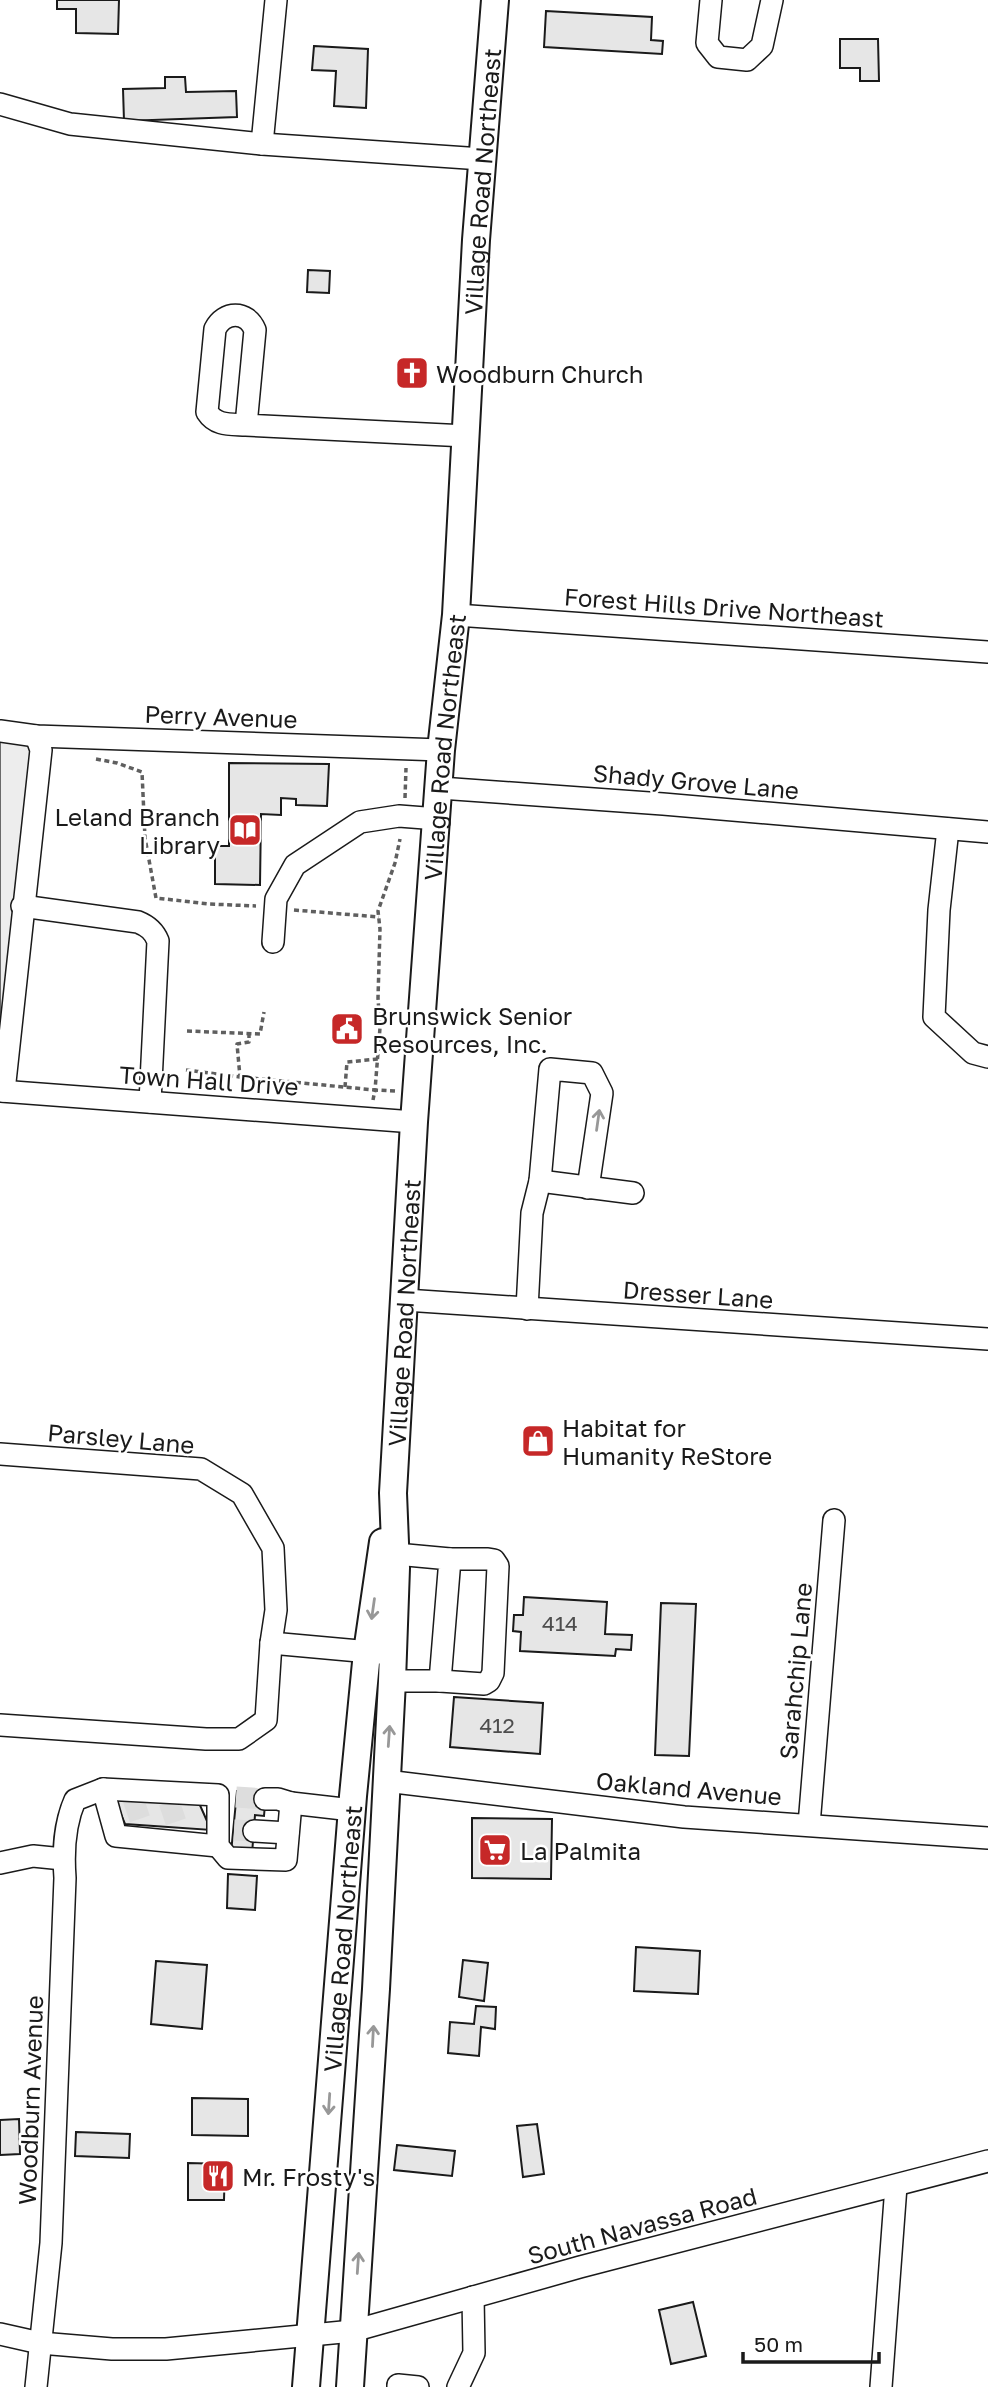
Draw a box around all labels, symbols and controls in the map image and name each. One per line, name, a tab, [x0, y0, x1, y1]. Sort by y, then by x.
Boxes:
street label: Village Road Northeast	[458, 47, 506, 316]
church icon: Woodburn Church	[393, 354, 431, 392]
place label: Woodburn Church	[436, 359, 644, 388]
street label: Forest Hills Drive Northeast	[563, 581, 885, 633]
street label: Village Road Northeast	[417, 612, 471, 882]
street label: Perry Avenue	[144, 699, 298, 733]
street label: Shady Grove Lane	[592, 758, 800, 804]
place label: Leland Branch Library	[55, 802, 220, 859]
library icon: Leland Branch Library	[226, 811, 264, 849]
place label: Brunswick Senior Resources, Inc.	[372, 1001, 572, 1058]
public building icon: Brunswick Senior Resources, Inc.	[328, 1010, 366, 1048]
street label: Town Hall Drive	[118, 1059, 300, 1101]
one-way arrow	[592, 1110, 605, 1132]
street label: Village Road Northeast	[381, 1178, 425, 1447]
street label: Dresser Lane	[622, 1274, 774, 1314]
place label: Habitat for Humanity ReStore	[562, 1413, 772, 1470]
street label: Parsley Lane	[46, 1417, 196, 1459]
shop icon: Habitat for Humanity ReStore	[519, 1422, 557, 1460]
street label: Sarahchip Lane	[773, 1581, 817, 1761]
one-way arrow	[367, 1597, 380, 1620]
house number: 414	[542, 1610, 578, 1636]
house number: 412	[479, 1712, 515, 1738]
one-way arrow	[383, 1725, 396, 1747]
street label: Oakland Avenue	[595, 1765, 783, 1811]
street label: Village Road Northeast	[317, 1804, 367, 2073]
supermarket icon: La Palmita	[476, 1831, 514, 1869]
place label: La Palmita	[520, 1836, 641, 1865]
street label: Woodburn Avenue	[12, 1995, 48, 2205]
one-way arrow	[367, 2025, 380, 2048]
one-way arrow	[322, 2092, 335, 2114]
restaurant icon: Mr. Frosty's	[199, 2157, 237, 2195]
place label: Mr. Frosty's	[242, 2162, 375, 2191]
street label: South Navassa Road	[524, 2180, 760, 2270]
one-way arrow	[351, 2252, 364, 2275]
scale bar	[743, 2320, 880, 2364]
text: 50 m	[754, 2331, 803, 2357]

